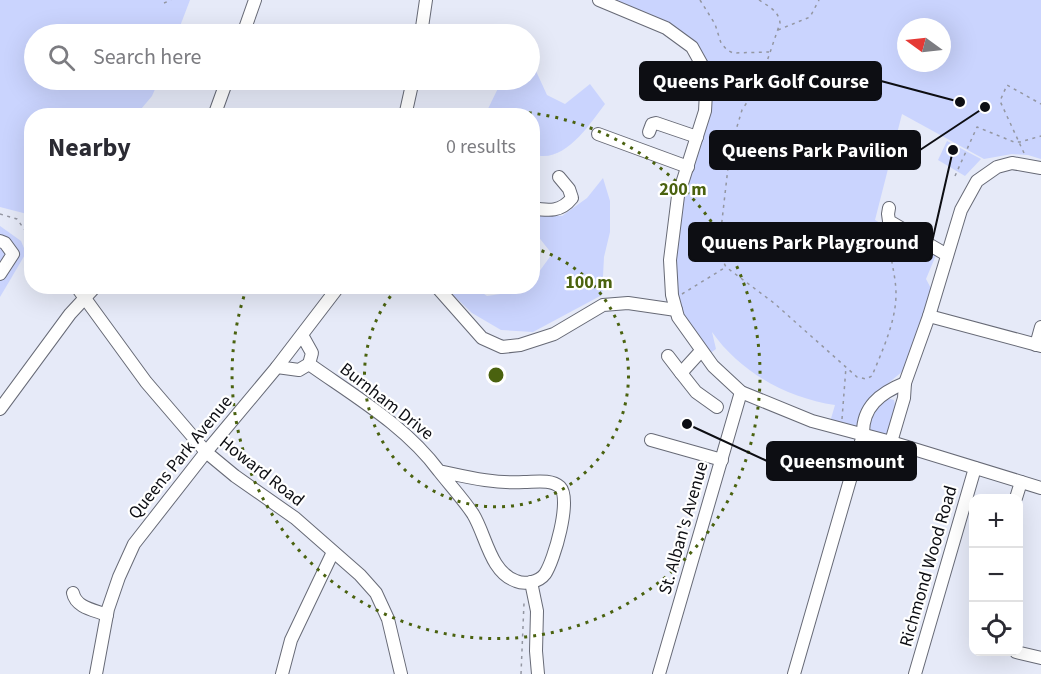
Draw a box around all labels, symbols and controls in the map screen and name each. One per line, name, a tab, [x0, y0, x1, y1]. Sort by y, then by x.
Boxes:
north arrow	[897, 18, 951, 72]
search box	[24, 24, 540, 90]
icon: search	[45, 41, 78, 74]
text: Search here	[93, 41, 201, 73]
callout: Queens Park Golf Course	[640, 62, 881, 100]
text: Queens Park Golf Course	[653, 68, 869, 96]
text: Nearby	[48, 129, 131, 166]
callout: Queens Park Pavilion	[710, 131, 920, 169]
text: 0 results	[446, 133, 516, 161]
text: Queens Park Pavilion	[722, 137, 908, 165]
text: 200 m	[659, 177, 707, 202]
callout: Quuens Park Playground	[689, 223, 932, 261]
text: Quuens Park Playground	[701, 229, 919, 257]
text: 100 m	[565, 270, 613, 295]
street label: Burnham Drive	[335, 357, 439, 446]
centre of rings	[486, 365, 506, 385]
street label: Queens Park Avenue	[122, 390, 238, 525]
street label: Howard Road	[214, 430, 309, 513]
callout: Queensmount	[767, 442, 916, 480]
text: Queensmount	[780, 448, 905, 476]
street label: St. Alban's Avenue	[653, 459, 714, 598]
street label: Richmond Wood Road	[893, 483, 963, 650]
map controls	[969, 494, 1023, 656]
button: +	[969, 494, 1023, 548]
button: −	[969, 548, 1023, 602]
button: locate	[969, 602, 1023, 656]

